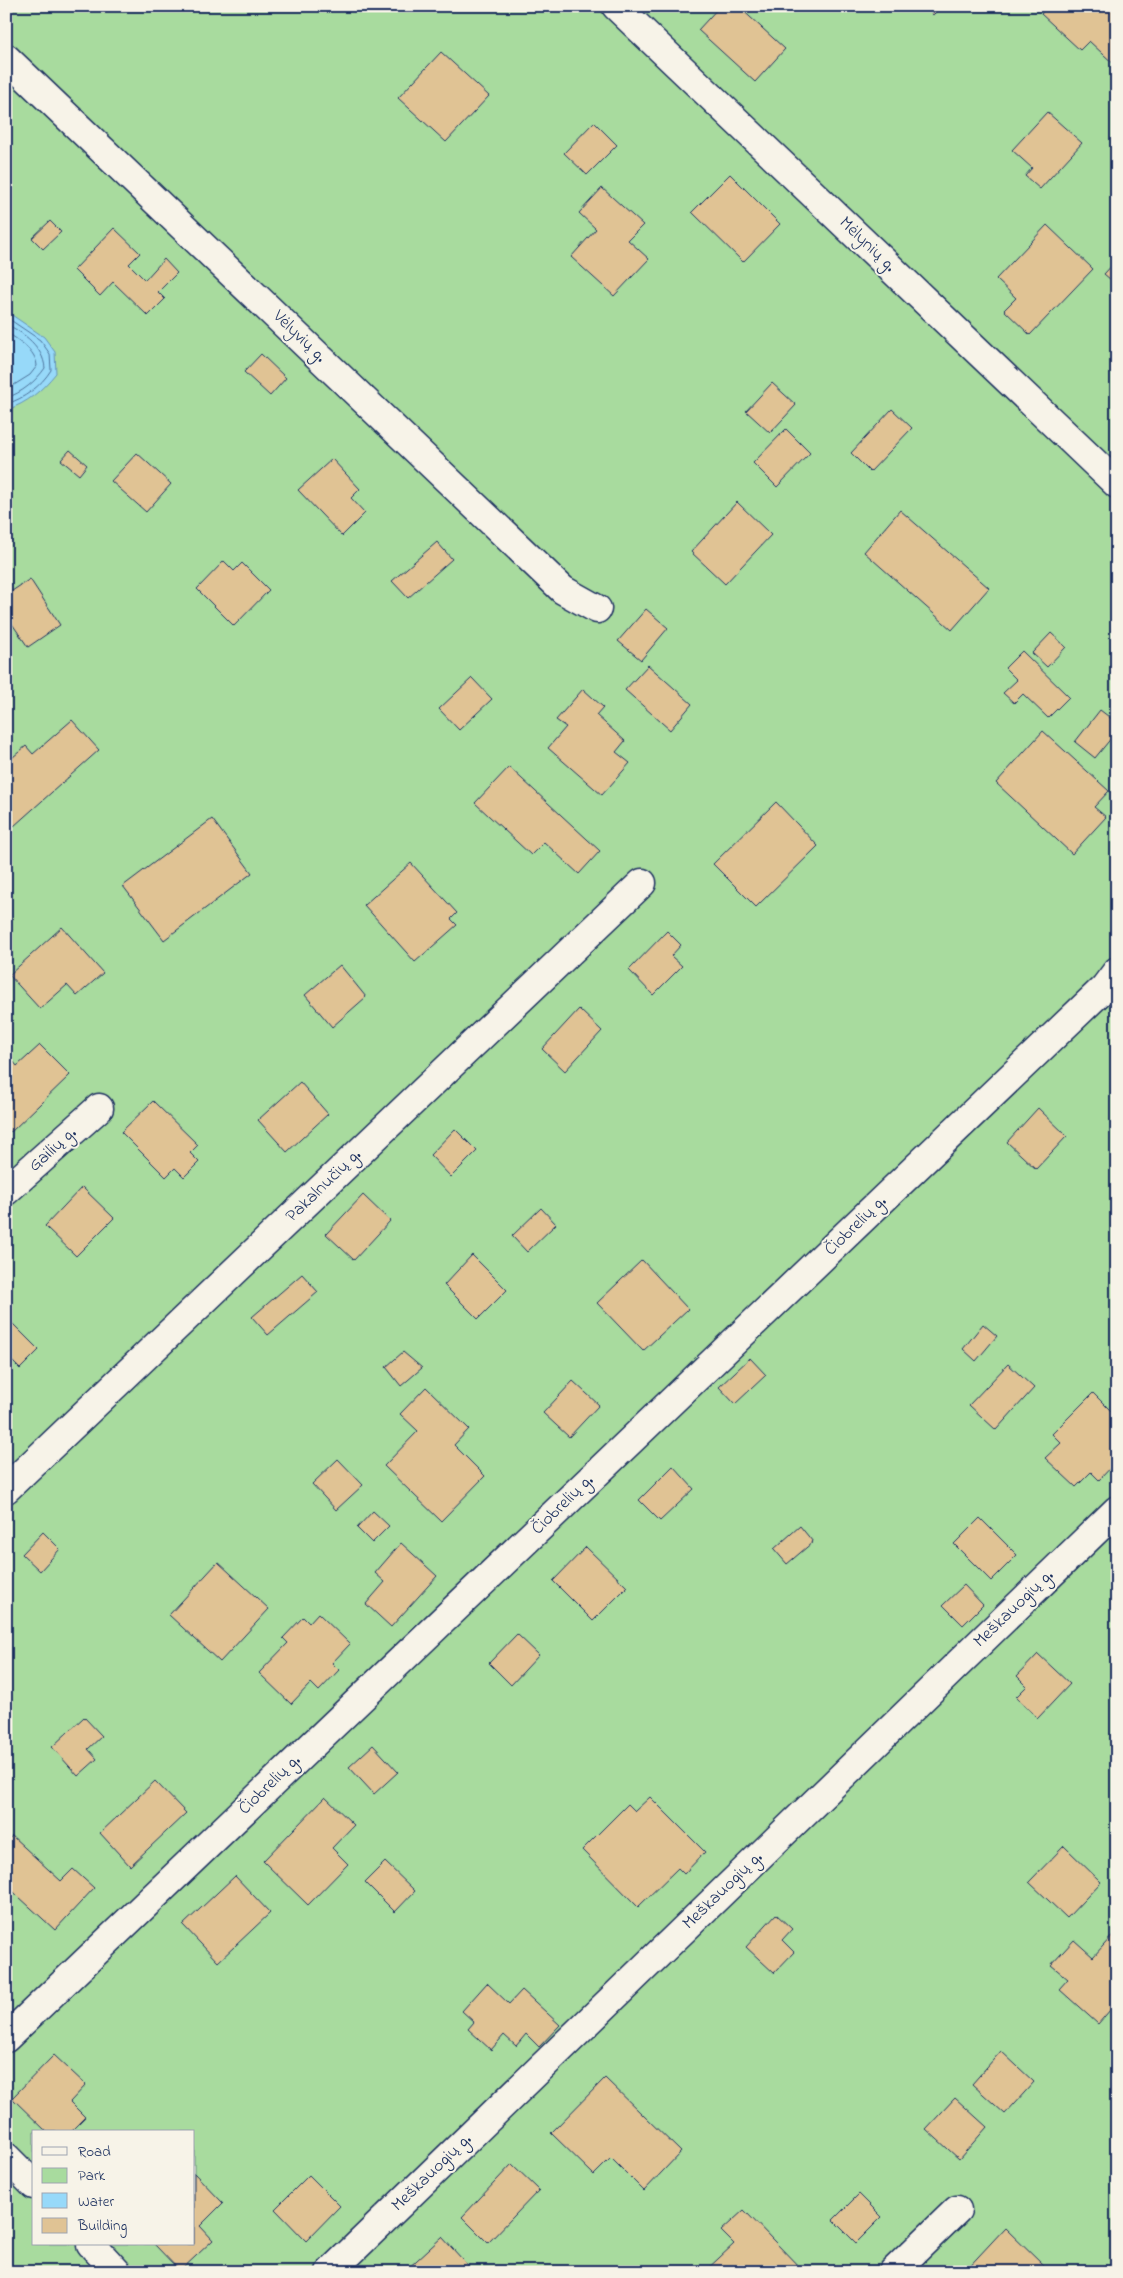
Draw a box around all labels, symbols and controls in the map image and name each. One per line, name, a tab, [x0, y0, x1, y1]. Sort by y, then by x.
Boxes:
street label: Mėlynių g.	[832, 211, 902, 280]
street label: Vėlyvių g.	[265, 304, 332, 370]
street label: Gailių g.	[23, 1121, 84, 1179]
street label: Pakalnučių g.	[280, 1143, 369, 1230]
street label: Čiobrelių g.	[819, 1189, 894, 1263]
street label: Čiobrelių g.	[526, 1468, 601, 1542]
street label: Meškauogių g.	[968, 1564, 1061, 1655]
street label: Čiobrelių g.	[233, 1748, 308, 1822]
street label: Meškauogių g.	[677, 1846, 770, 1937]
street label: Meškauogių g.	[386, 2128, 479, 2219]
legend	[32, 2130, 195, 2246]
text: Road	[78, 2141, 111, 2163]
text: Park	[78, 2165, 106, 2187]
text: Water	[78, 2191, 114, 2213]
text: Building	[77, 2215, 127, 2238]

